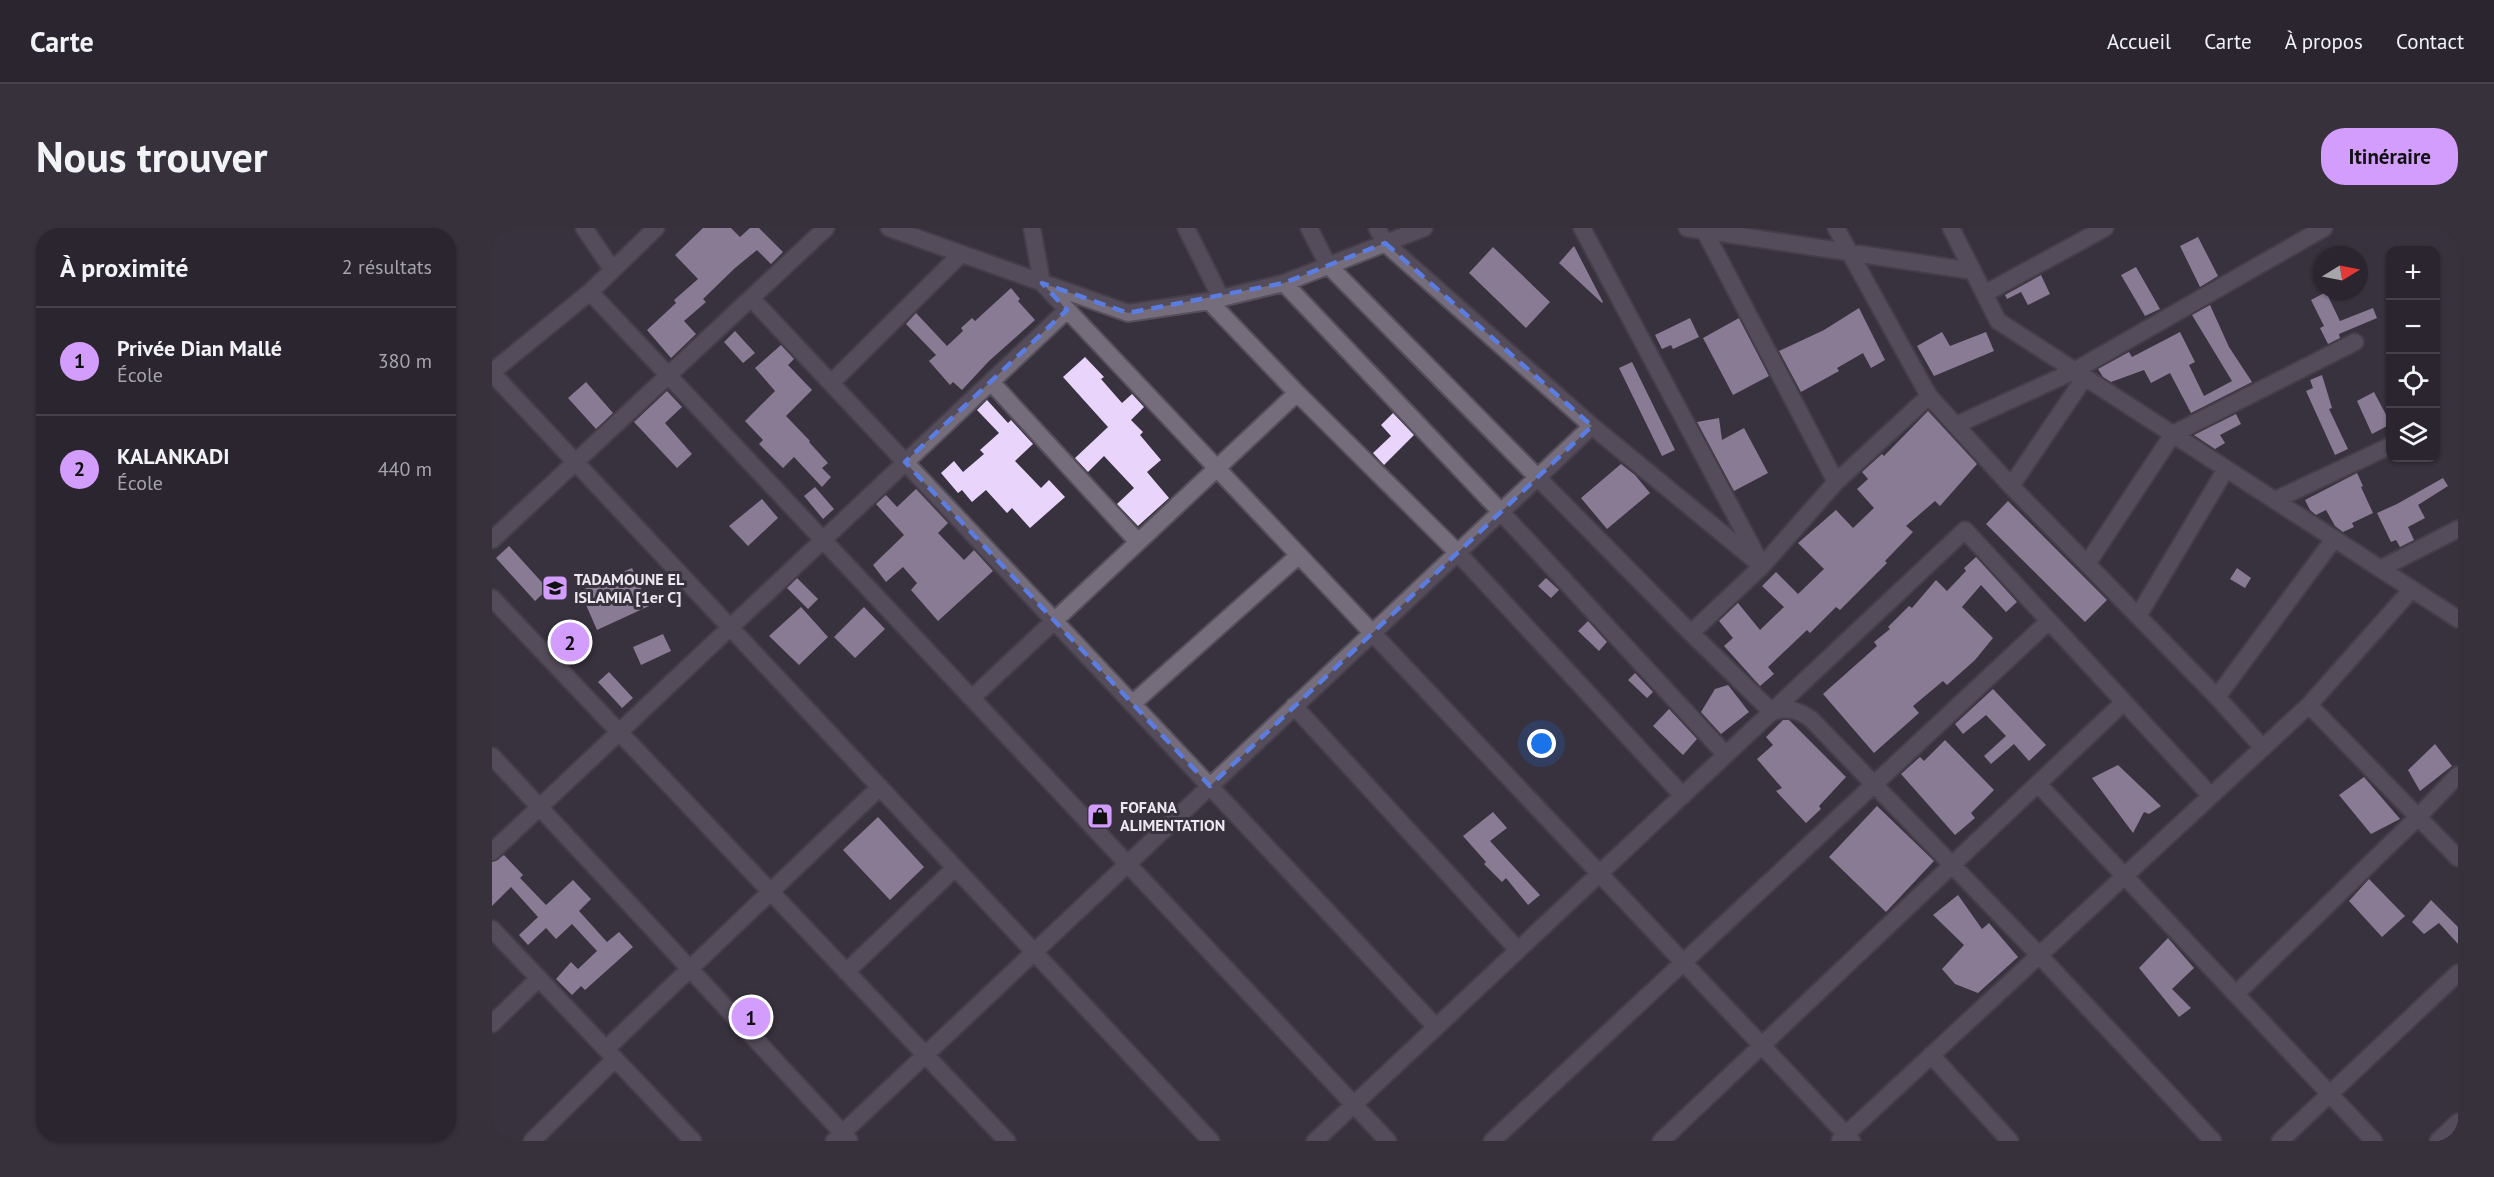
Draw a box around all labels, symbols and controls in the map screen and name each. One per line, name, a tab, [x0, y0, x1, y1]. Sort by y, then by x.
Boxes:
text: Carte	[30, 23, 94, 60]
text: Accueil	[2107, 28, 2171, 55]
text: Carte	[2204, 28, 2252, 55]
text: À propos	[2285, 28, 2363, 55]
text: Contact	[2396, 28, 2464, 55]
button: Itinéraire	[2321, 128, 2458, 185]
text: Nous trouver	[36, 129, 267, 184]
north arrow	[2314, 246, 2368, 300]
map controls	[2386, 246, 2440, 462]
button: +	[2386, 246, 2440, 300]
text: À proximité	[60, 251, 188, 284]
text: 2 résultats	[342, 254, 432, 280]
button: −	[2386, 300, 2440, 354]
text: Privée Dian Mallé	[117, 334, 282, 362]
text: 1	[74, 348, 85, 374]
text: 380 m	[378, 348, 432, 374]
button: locate	[2386, 354, 2440, 408]
text: École	[117, 362, 163, 388]
button: layers	[2386, 408, 2440, 462]
text: KALANKADI	[117, 442, 229, 470]
text: 2	[74, 456, 85, 482]
text: 440 m	[378, 456, 432, 482]
text: École	[117, 470, 163, 496]
place label: TADAMOUNE EL ISLAMIA [1er C]	[574, 569, 685, 607]
school or university icon: TADAMOUNE EL ISLAMIA [1er C]	[540, 573, 570, 603]
pin: 2	[550, 620, 590, 664]
your location	[1527, 729, 1556, 758]
place label: FOFANA ALIMENTATION	[1120, 797, 1225, 835]
shop icon: FOFANA ALIMENTATION	[1085, 801, 1115, 831]
pin: 1	[732, 994, 770, 1040]

